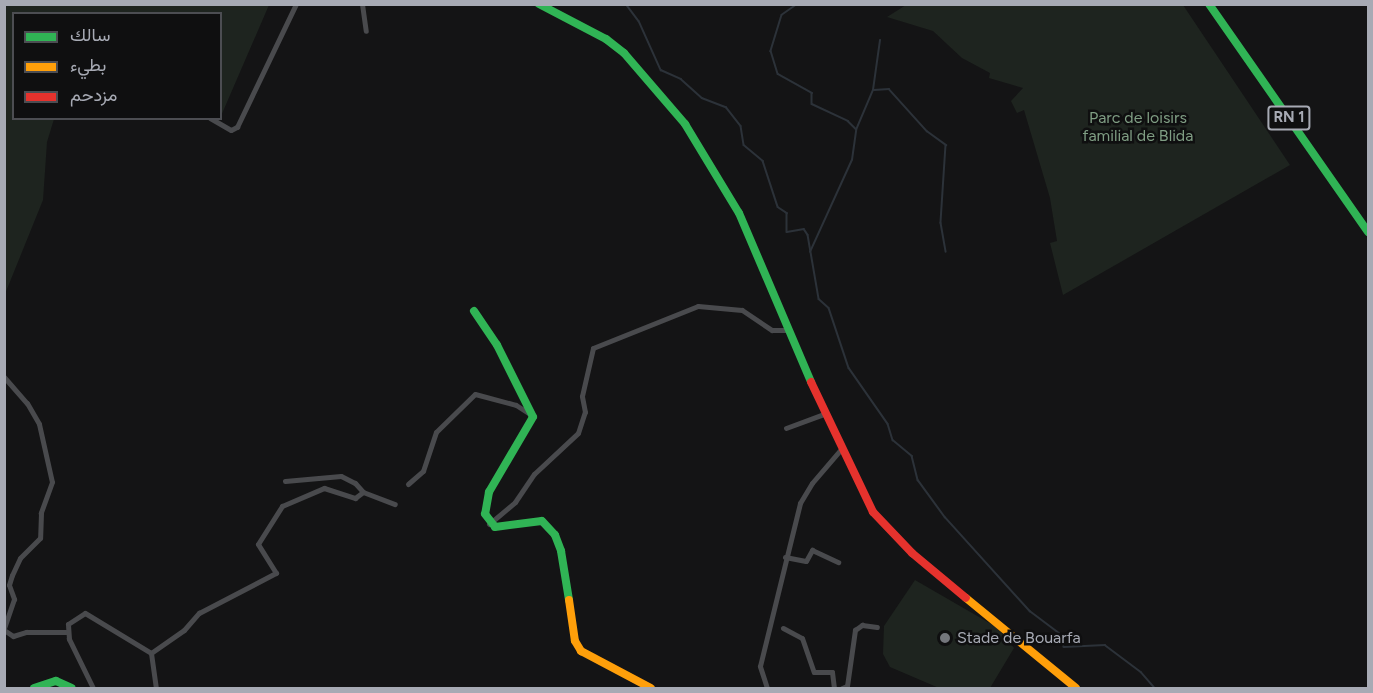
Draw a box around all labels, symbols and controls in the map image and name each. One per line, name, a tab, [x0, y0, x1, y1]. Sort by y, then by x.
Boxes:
legend	[12, 12, 222, 120]
text: سالك	[70, 24, 110, 46]
text: بطيء	[70, 54, 106, 76]
text: مزدحم	[70, 84, 117, 106]
road number: RN 1	[1266, 106, 1312, 130]
park label: Parc de loisirs familial de Blida	[1083, 108, 1193, 146]
place label: Stade de Bouarfa	[957, 628, 1081, 648]
marker: Stade de Bouarfa	[938, 631, 952, 645]

